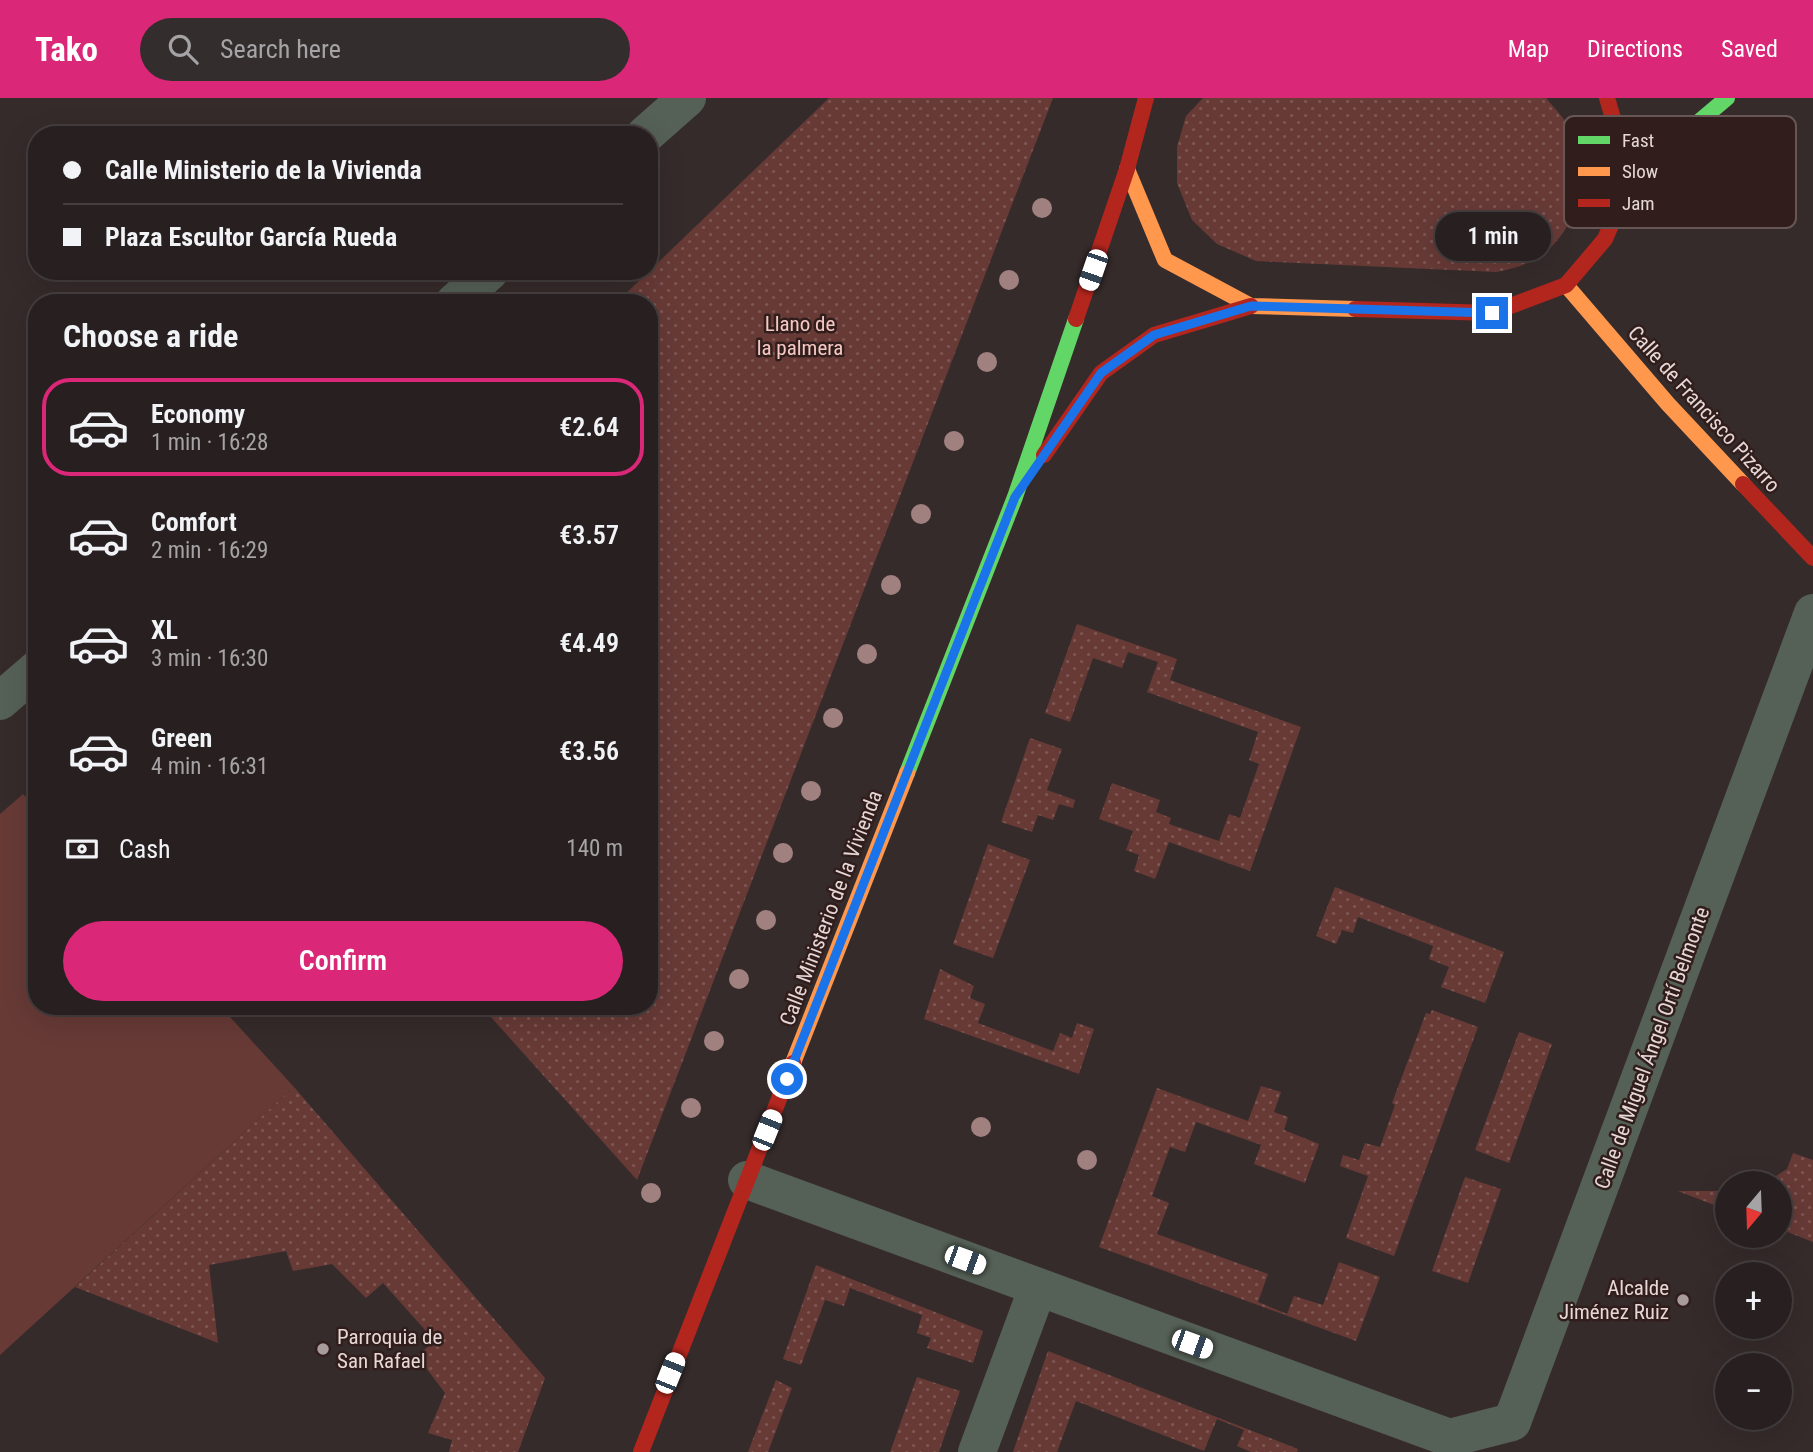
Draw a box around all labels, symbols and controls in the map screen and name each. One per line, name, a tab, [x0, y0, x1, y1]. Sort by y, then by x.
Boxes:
search box	[140, 18, 630, 81]
text: Tako	[35, 30, 98, 69]
icon: search	[164, 30, 202, 68]
text: Search here	[220, 34, 341, 64]
text: Map	[1508, 35, 1549, 63]
text: Directions	[1587, 35, 1683, 63]
text: Saved	[1721, 35, 1778, 63]
legend	[1564, 116, 1796, 228]
text: Fast	[1622, 129, 1654, 152]
text: Calle Ministerio de la Vivienda	[105, 155, 422, 185]
text: Slow	[1622, 160, 1658, 183]
text: Jam	[1622, 192, 1655, 215]
callout: 1 min	[1434, 212, 1550, 260]
text: Plaza Escultor García Rueda	[105, 222, 397, 252]
text: 1 min	[1468, 223, 1518, 250]
car	[1077, 247, 1110, 293]
route end	[1476, 297, 1508, 329]
park label: Llano de la palmera	[757, 312, 843, 360]
text: Choose a ride	[63, 317, 238, 355]
street label: Calle de Francisco Pizarro	[1623, 321, 1785, 497]
icon: car	[67, 396, 130, 459]
text: Economy	[151, 399, 245, 429]
text: €2.64	[559, 412, 619, 442]
text: 1 min · 16:28	[151, 429, 268, 456]
icon: car	[67, 504, 130, 567]
text: Comfort	[151, 507, 237, 537]
text: €3.57	[559, 520, 619, 550]
text: 2 min · 16:29	[151, 537, 268, 564]
icon: car	[67, 612, 130, 675]
text: XL	[151, 615, 178, 645]
text: €4.49	[559, 628, 619, 658]
text: 3 min · 16:30	[151, 645, 268, 672]
icon: car	[67, 720, 130, 783]
text: Green	[151, 723, 212, 753]
text: €3.56	[559, 736, 619, 766]
text: 4 min · 16:31	[151, 753, 268, 780]
street label: Calle Ministerio de la Vivienda	[775, 787, 887, 1029]
icon: cash	[63, 830, 101, 868]
text: Cash	[119, 834, 171, 864]
text: 140 m	[566, 835, 623, 862]
street label: Calle de Miguel Ángel Ortí Belmonte	[1590, 904, 1714, 1192]
button: Confirm	[63, 921, 623, 1001]
route start	[771, 1063, 803, 1095]
car	[750, 1107, 785, 1153]
north arrow	[1715, 1171, 1792, 1248]
map controls	[1715, 1171, 1792, 1430]
car	[942, 1243, 989, 1277]
button: +	[1715, 1262, 1792, 1339]
place label: Alcalde Jiménez Ruiz	[1559, 1276, 1669, 1324]
marker: Alcalde Jiménez Ruiz	[1675, 1292, 1691, 1308]
place label: Parroquia de San Rafael	[337, 1325, 442, 1373]
car	[1169, 1327, 1216, 1361]
marker: Parroquia de San Rafael	[315, 1341, 331, 1357]
car	[653, 1350, 688, 1396]
button: −	[1715, 1353, 1792, 1430]

